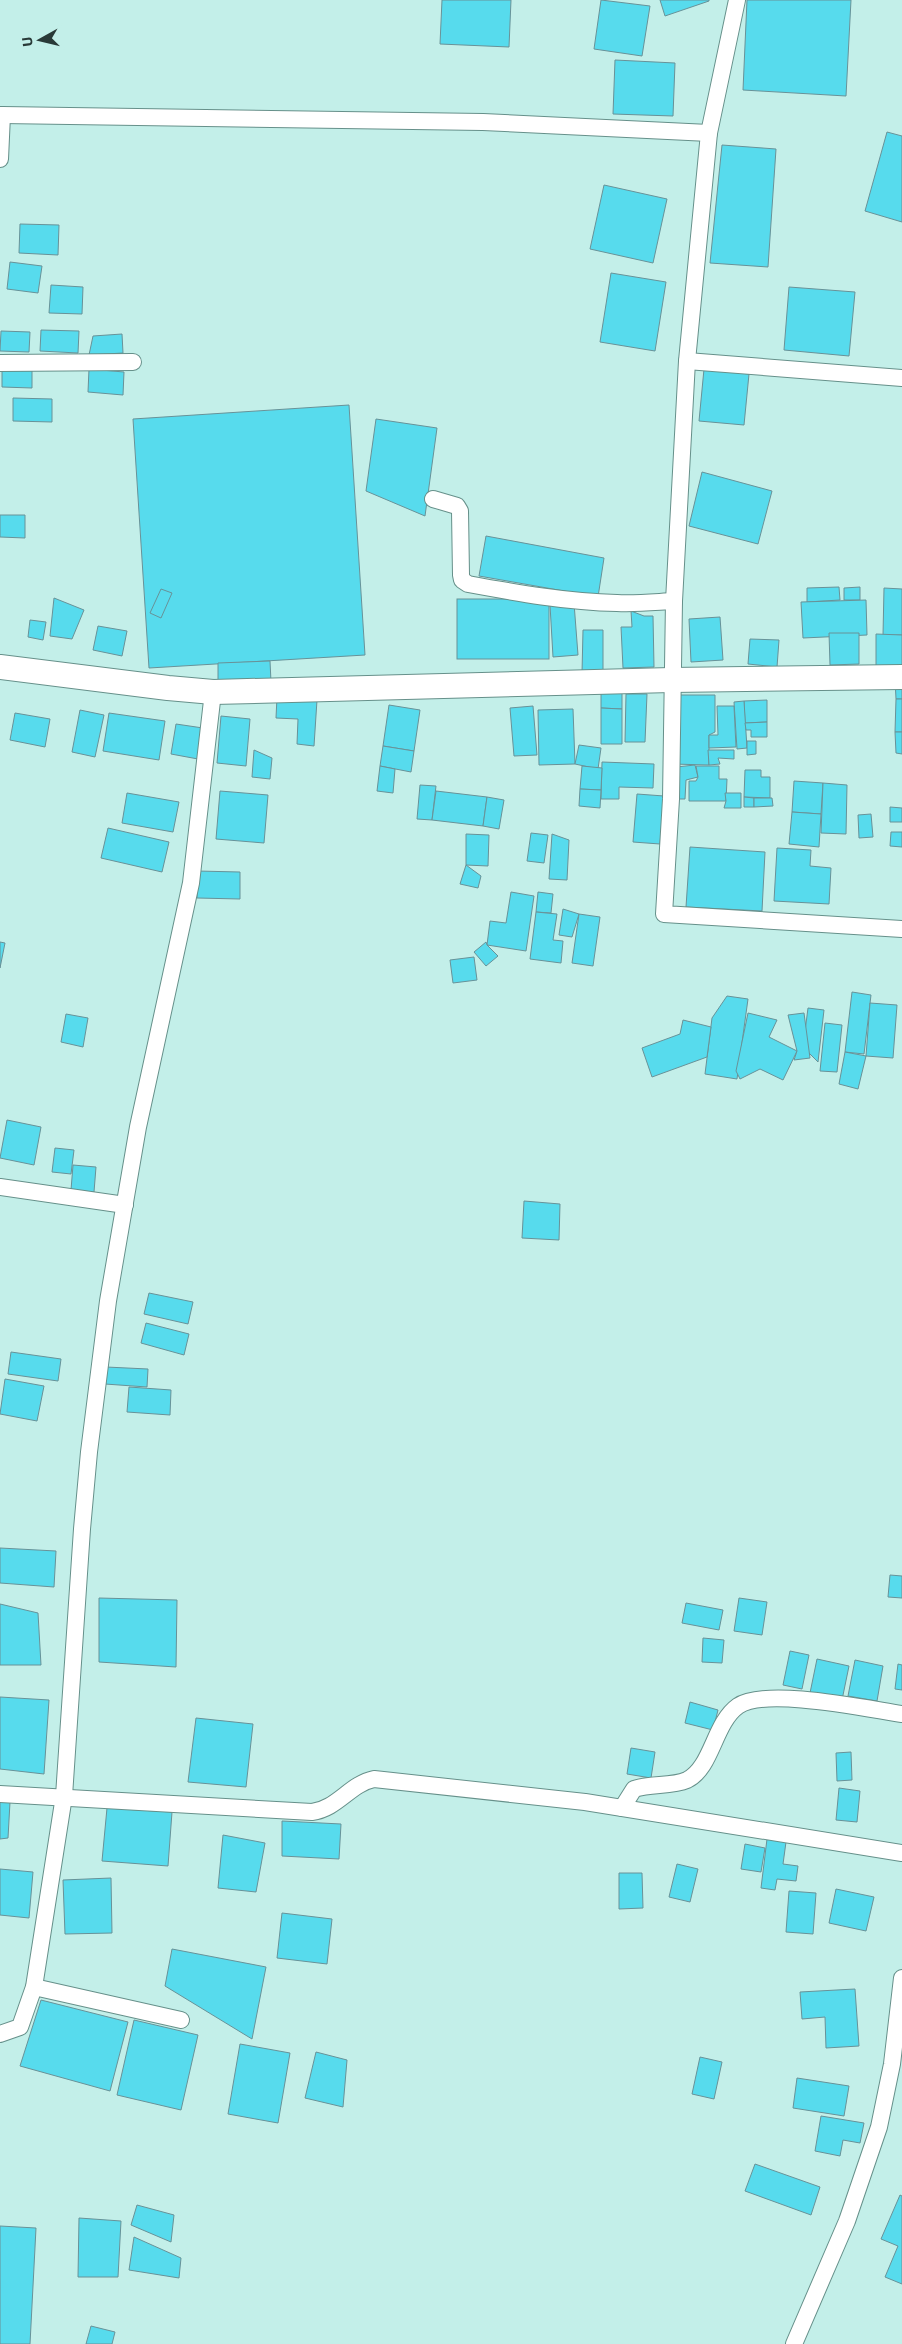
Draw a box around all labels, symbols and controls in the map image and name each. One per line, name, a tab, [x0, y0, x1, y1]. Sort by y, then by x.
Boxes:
north arrow	[15, 15, 65, 65]
text: U	[18, 36, 36, 48]

